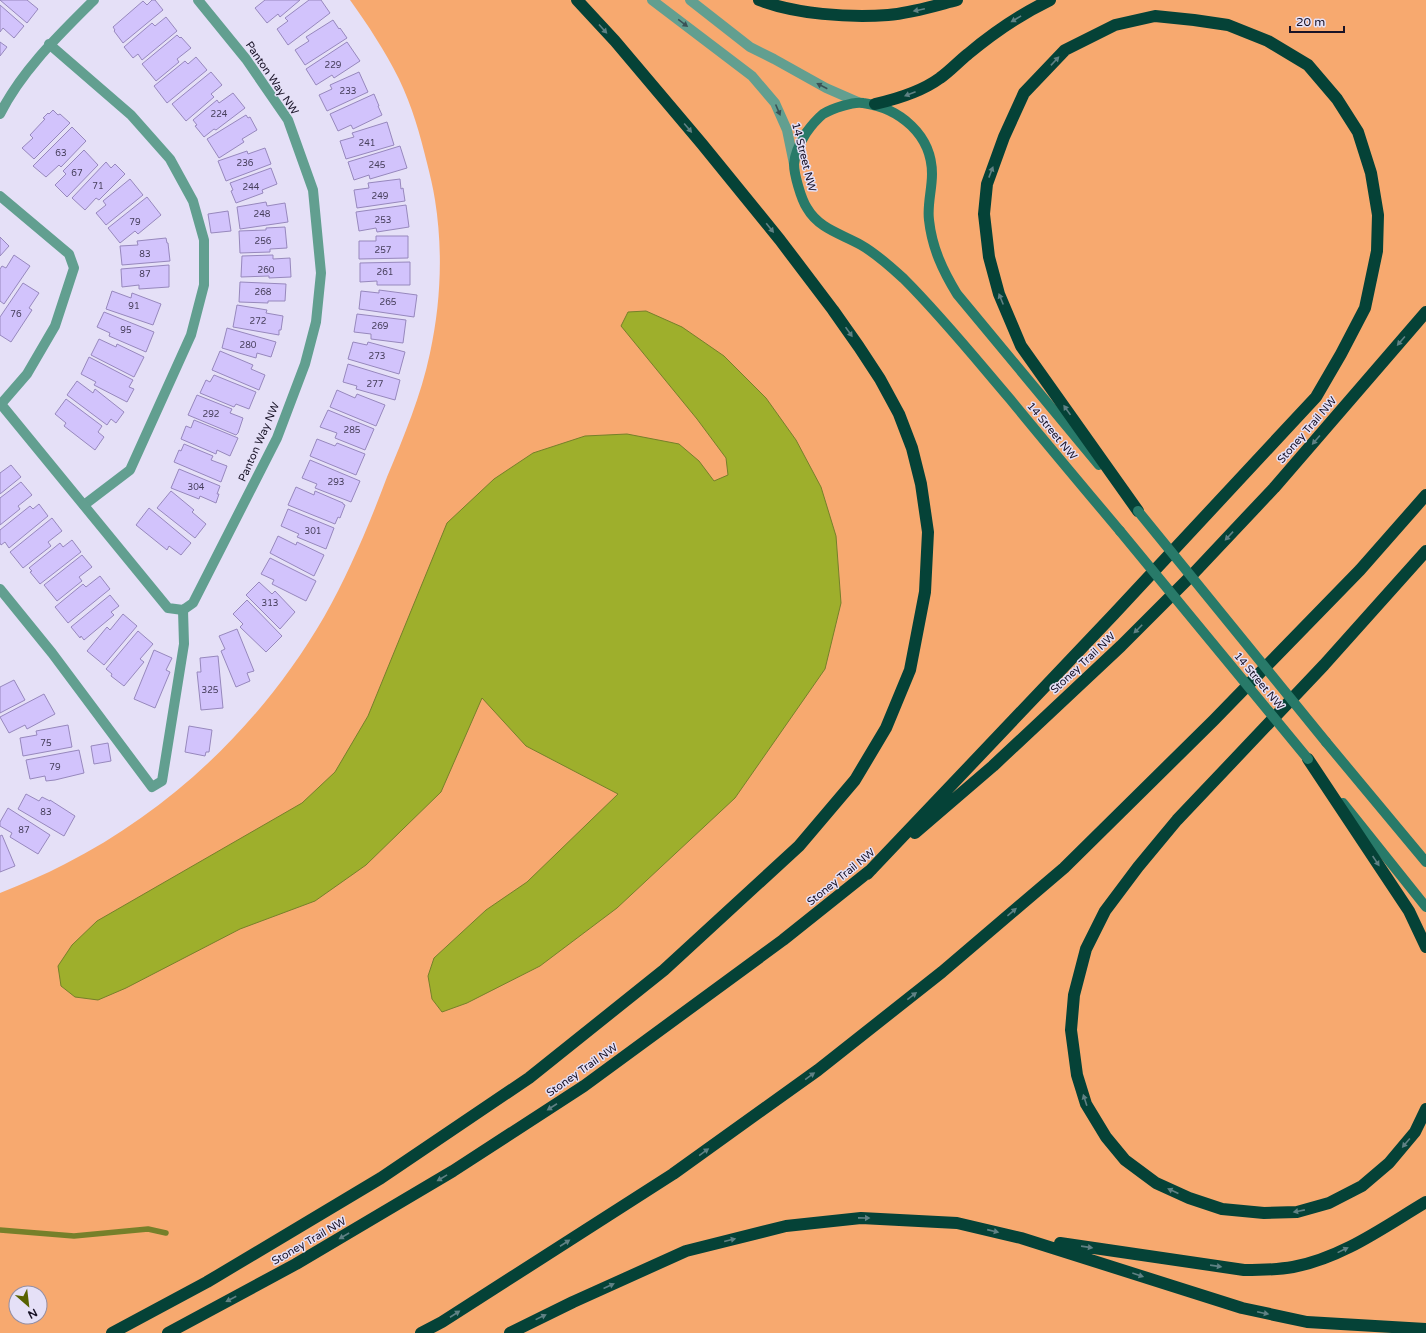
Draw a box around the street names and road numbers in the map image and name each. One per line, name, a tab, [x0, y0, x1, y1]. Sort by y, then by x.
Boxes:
street label: Panton Way NW	[243, 39, 301, 117]
street label: 14 Street NW	[789, 121, 819, 193]
street label: Stoney Trail NW	[1275, 394, 1339, 466]
street label: Panton Way NW	[236, 400, 282, 484]
street label: 14 Street NW	[1024, 400, 1080, 462]
street label: Stoney Trail NW	[1048, 630, 1118, 696]
street label: 14 Street NW	[1231, 650, 1287, 712]
street label: Stoney Trail NW	[804, 846, 878, 908]
street label: Stoney Trail NW	[544, 1041, 620, 1099]
street label: Stoney Trail NW	[269, 1214, 349, 1268]

